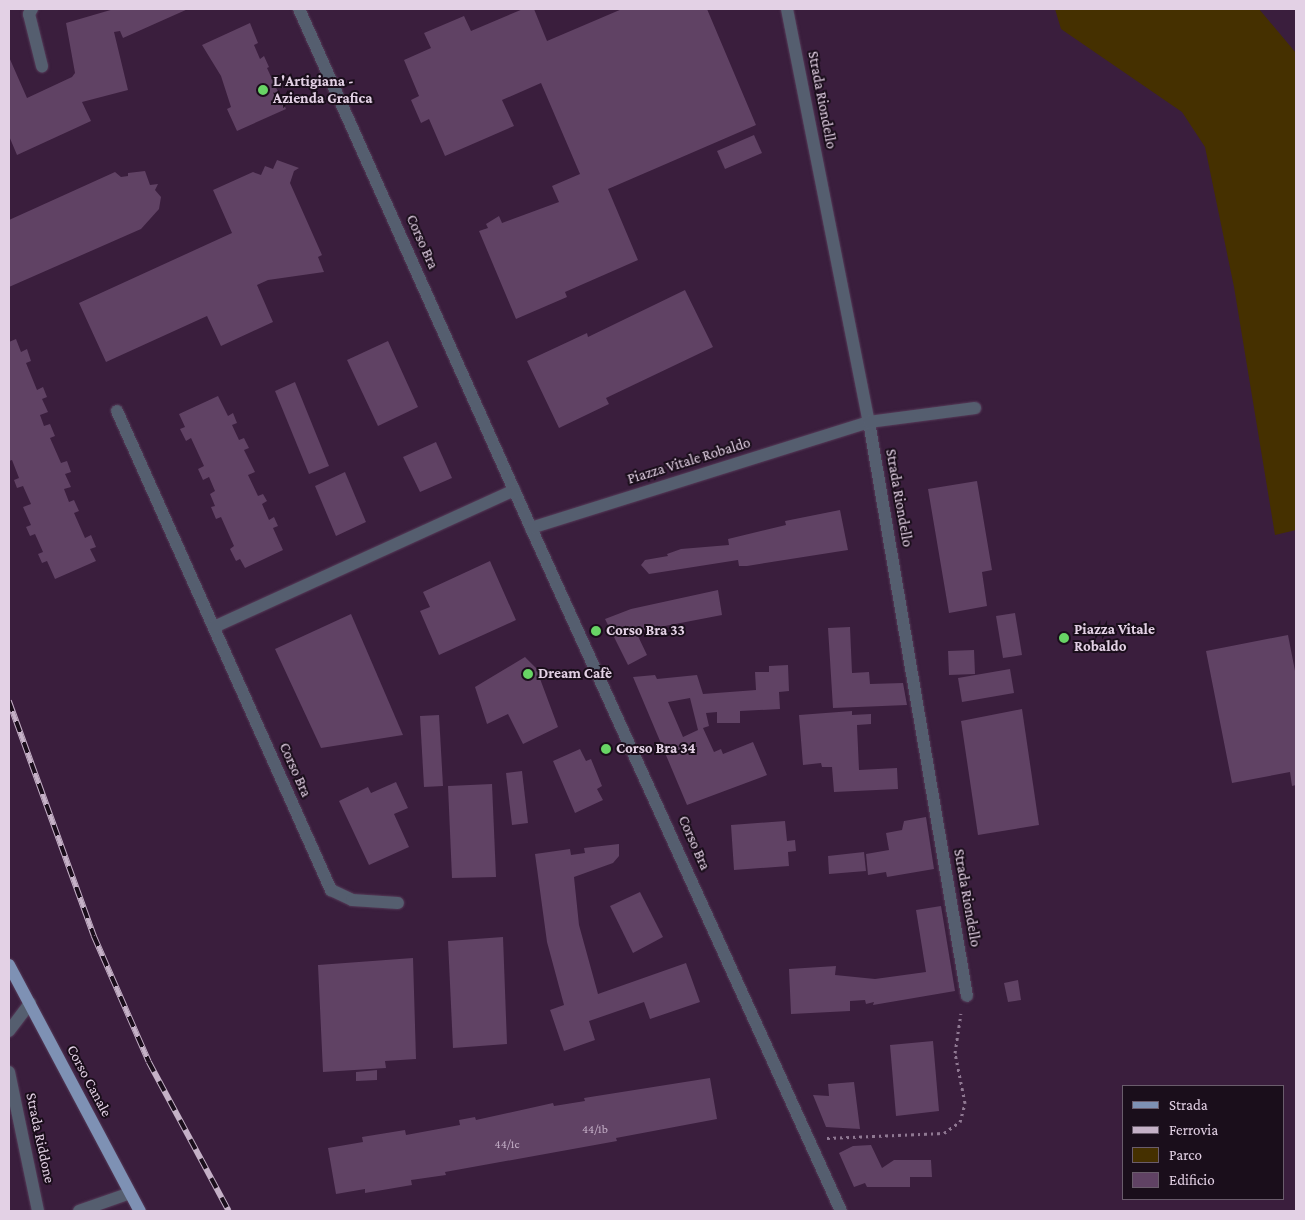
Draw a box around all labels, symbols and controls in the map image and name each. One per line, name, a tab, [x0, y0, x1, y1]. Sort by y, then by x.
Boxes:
street label: Strada Riondello	[804, 50, 840, 150]
place label: L'Artigiana - Azienda Grafica	[273, 72, 373, 107]
marker: L'Artigiana - Azienda Grafica	[257, 84, 269, 96]
street label: Corso Bra	[402, 212, 442, 272]
street label: Piazza Vitale Robaldo	[625, 434, 753, 488]
street label: Strada Riondello	[882, 448, 916, 548]
place label: Piazza Vitale Robaldo	[1074, 620, 1155, 655]
place label: Corso Bra 33	[606, 622, 685, 640]
marker: Corso Bra 33	[590, 625, 602, 637]
marker: Piazza Vitale Robaldo	[1058, 632, 1070, 644]
place label: Dream Cafè	[538, 665, 612, 683]
marker: Dream Cafè	[522, 668, 534, 680]
street label: Corso Bra	[275, 740, 315, 800]
place label: Corso Bra 34	[616, 740, 696, 758]
marker: Corso Bra 34	[600, 743, 612, 755]
street label: Corso Bra	[674, 813, 714, 873]
street label: Strada Riondello	[950, 848, 984, 948]
street label: Corso Canale	[63, 1042, 115, 1120]
legend	[1122, 1085, 1285, 1200]
street label: Strada Riddone	[22, 1091, 58, 1185]
text: Strada	[1169, 1097, 1208, 1113]
text: Ferrovia	[1169, 1122, 1218, 1138]
house number: 44/1b	[582, 1123, 608, 1137]
house number: 44/1c	[495, 1138, 519, 1152]
text: Parco	[1169, 1147, 1202, 1163]
text: Edificio	[1169, 1172, 1215, 1188]

